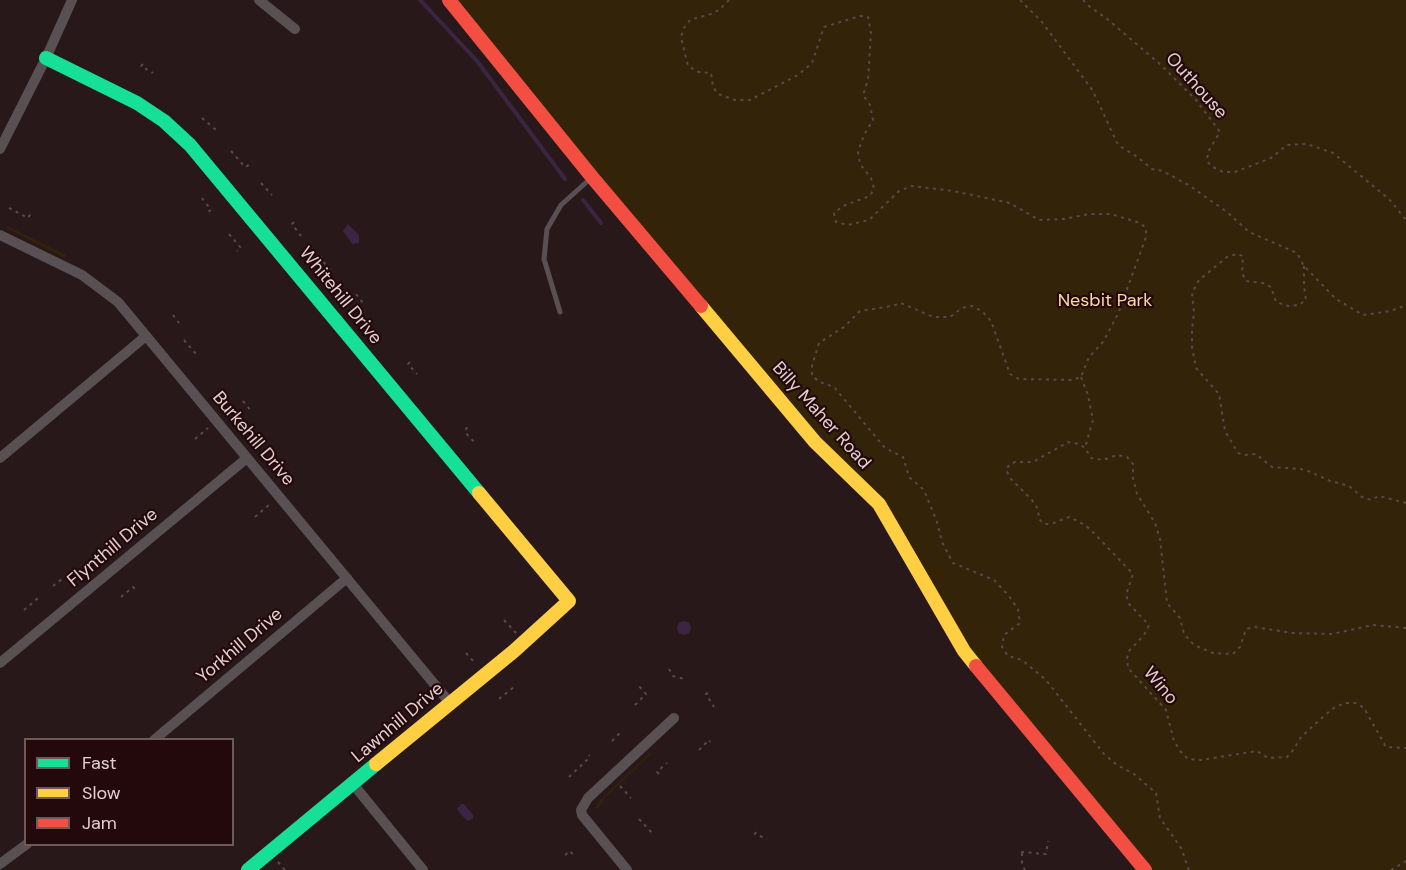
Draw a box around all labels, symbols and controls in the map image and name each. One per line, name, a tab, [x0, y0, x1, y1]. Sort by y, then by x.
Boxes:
street label: Outhouse	[1161, 48, 1231, 124]
street label: Whitehill Drive	[294, 243, 386, 349]
park label: Nesbit Park	[1058, 290, 1152, 312]
street label: Billy Maher Road	[767, 358, 875, 474]
street label: Burkehill Drive	[207, 387, 299, 491]
street label: Flynthill Drive	[63, 504, 163, 592]
street label: Yorkhill Drive	[193, 604, 287, 688]
street label: Wino	[1138, 663, 1182, 709]
street label: Lawnhill Drive	[348, 678, 448, 768]
legend	[24, 738, 234, 846]
text: Fast	[82, 751, 117, 775]
text: Slow	[82, 781, 121, 805]
text: Jam	[82, 811, 117, 835]

